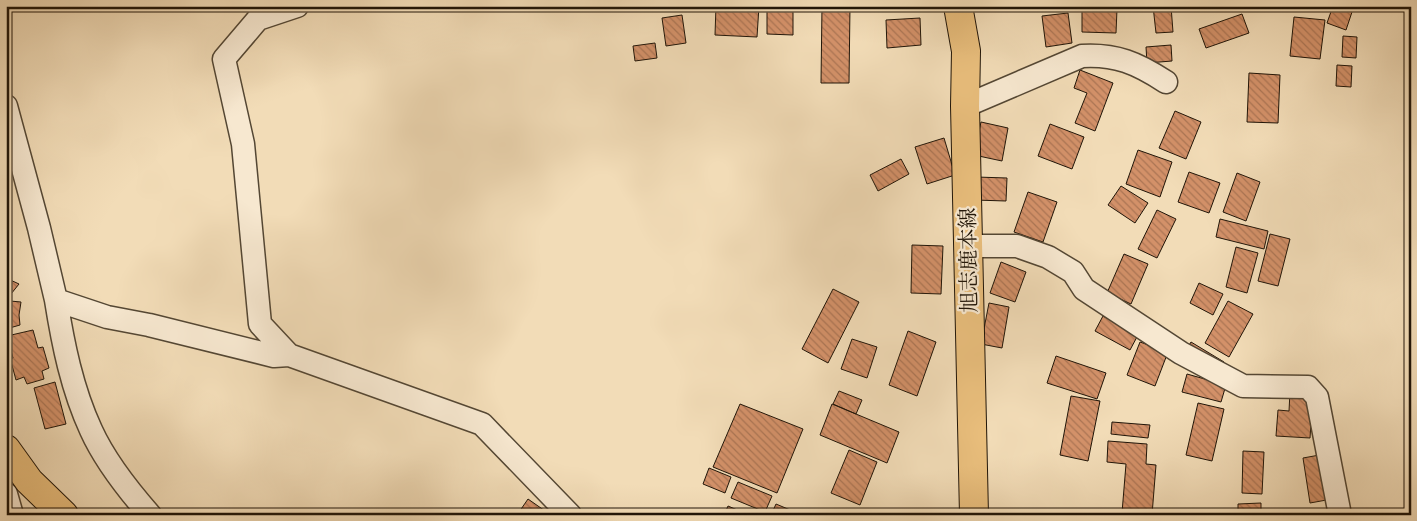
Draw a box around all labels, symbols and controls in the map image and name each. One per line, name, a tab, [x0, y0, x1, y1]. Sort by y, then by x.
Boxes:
street label: 旭志鹿本線	[955, 207, 983, 313]

